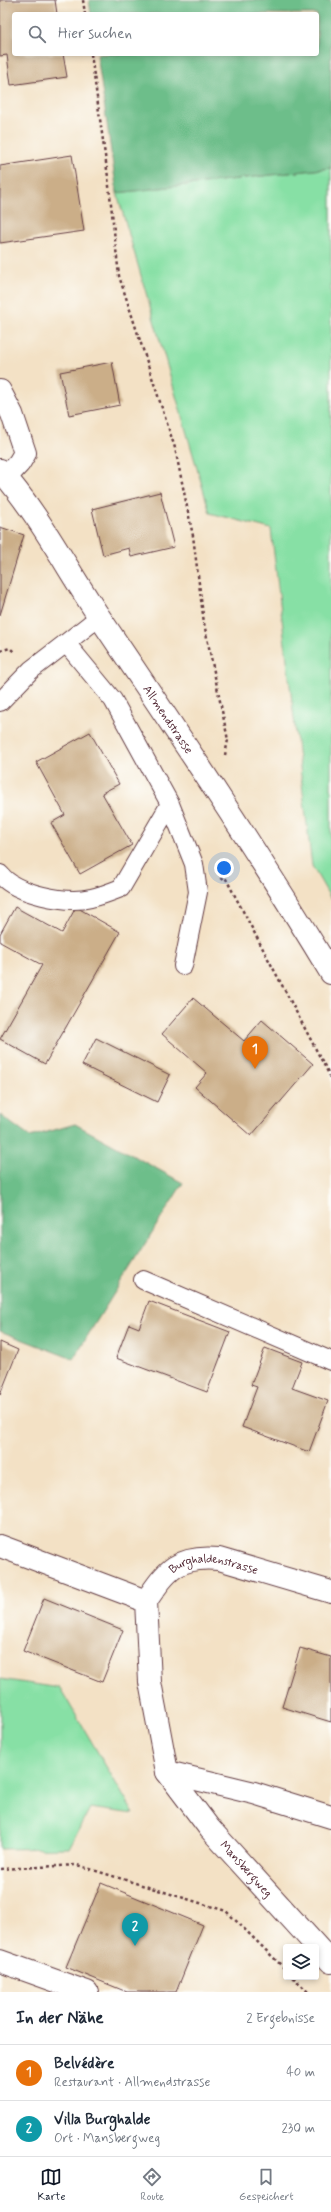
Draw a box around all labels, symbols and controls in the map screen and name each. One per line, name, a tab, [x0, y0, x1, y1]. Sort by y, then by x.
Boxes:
search box	[12, 12, 319, 56]
icon: search	[26, 23, 48, 45]
text: Hier suchen	[58, 24, 132, 44]
street label: Allmendstrasse	[139, 682, 196, 757]
your location	[214, 858, 234, 878]
pin: 1	[242, 1036, 268, 1069]
street label: Burghaldenstrasse	[166, 1551, 260, 1579]
street label: Mansbergweg	[216, 1838, 275, 1901]
pin: 2	[122, 1913, 148, 1946]
map controls	[283, 1944, 319, 1980]
button: layers	[283, 1944, 319, 1980]
text: In der Nähe	[16, 2007, 104, 2029]
text: 2 Ergebnisse	[246, 2010, 315, 2027]
text: Belvédère	[54, 2054, 114, 2074]
text: 1	[26, 2064, 32, 2081]
text: 40 m	[286, 2064, 315, 2081]
text: Restaurant · Allmendstrasse	[54, 2074, 210, 2091]
text: Villa Burghalde	[54, 2110, 150, 2130]
text: 2	[26, 2120, 32, 2137]
text: 230 m	[281, 2120, 315, 2137]
text: Ort · Mansbergweg	[54, 2130, 160, 2147]
tab: Karte	[37, 2166, 66, 2204]
tab: Route	[140, 2166, 164, 2204]
tab: Gespeichert	[239, 2166, 294, 2204]

